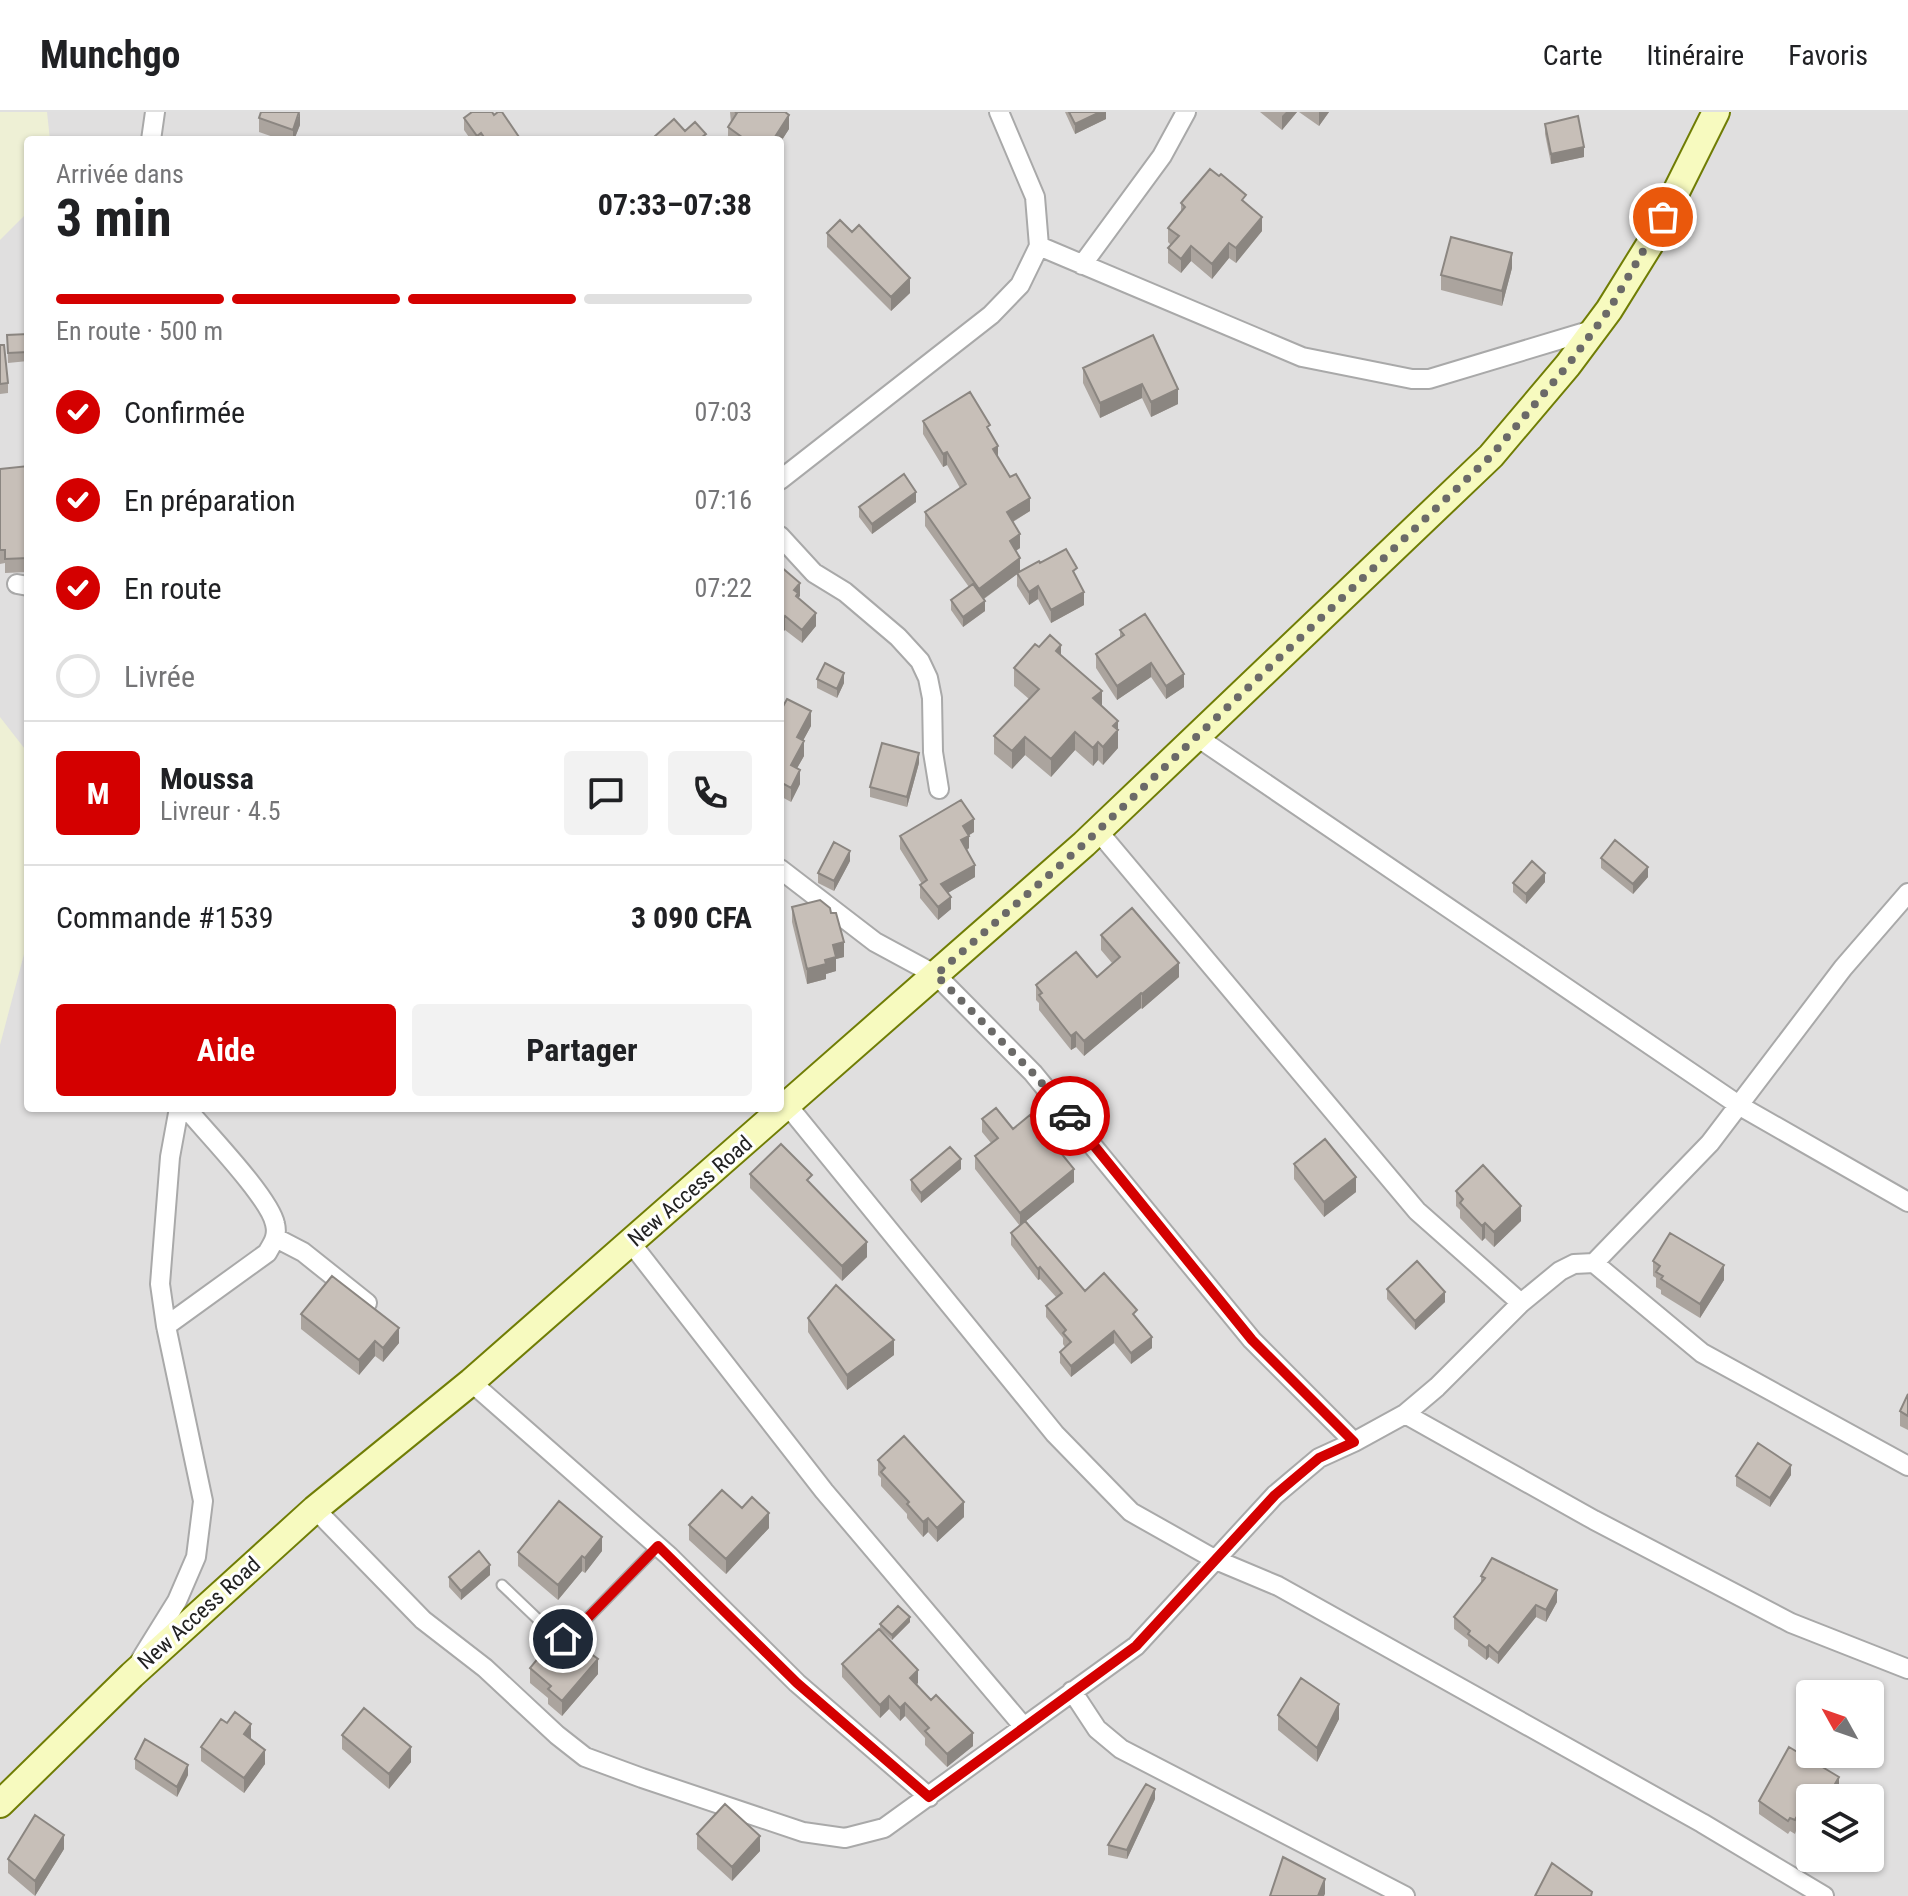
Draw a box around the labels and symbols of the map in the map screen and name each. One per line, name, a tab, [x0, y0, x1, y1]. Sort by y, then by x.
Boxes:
pin	[1629, 183, 1697, 251]
courier	[1030, 1076, 1110, 1156]
street label: New Access Road	[623, 1130, 757, 1252]
street label: New Access Road	[133, 1552, 265, 1674]
pin	[529, 1605, 597, 1673]
north arrow	[1796, 1680, 1884, 1768]

